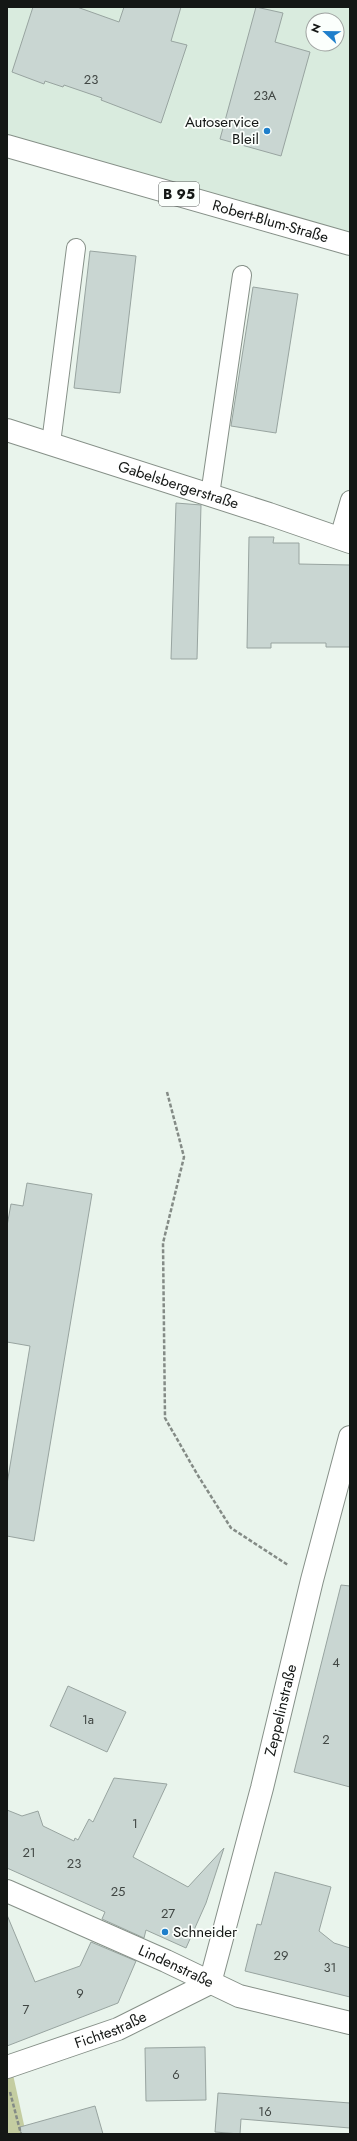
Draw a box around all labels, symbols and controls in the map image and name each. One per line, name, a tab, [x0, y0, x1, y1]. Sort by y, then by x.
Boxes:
north arrow	[305, 12, 345, 52]
text: N	[307, 21, 325, 35]
house number: 23	[84, 70, 98, 89]
house number: 23A	[254, 86, 277, 105]
place label: Autoservice Bleil	[185, 111, 259, 150]
marker: Autoservice Bleil	[262, 126, 272, 136]
road number: B 95	[159, 182, 199, 206]
street label: Robert-Blum-Straße	[210, 194, 331, 248]
street label: Gabelsbergerstraße	[115, 455, 242, 515]
house number: 4	[332, 1653, 340, 1672]
street label: Zeppelinstraße	[259, 1662, 302, 1758]
house number: 1a	[82, 1710, 94, 1729]
house number: 2	[322, 1730, 330, 1749]
house number: 1	[132, 1814, 138, 1833]
house number: 21	[22, 1843, 36, 1862]
house number: 23	[67, 1854, 81, 1873]
house number: 25	[111, 1882, 125, 1901]
house number: 27	[161, 1904, 175, 1923]
place label: Schneider	[173, 1921, 238, 1943]
marker: Schneider	[160, 1927, 170, 1937]
street label: Lindenstraße	[135, 1939, 218, 1993]
house number: 29	[274, 1946, 288, 1965]
house number: 31	[324, 1958, 336, 1977]
house number: 9	[76, 1984, 84, 2003]
house number: 7	[23, 2000, 30, 2019]
street label: Fichtestraße	[72, 2005, 151, 2054]
house number: 6	[172, 2065, 180, 2084]
house number: 16	[258, 2102, 272, 2121]

